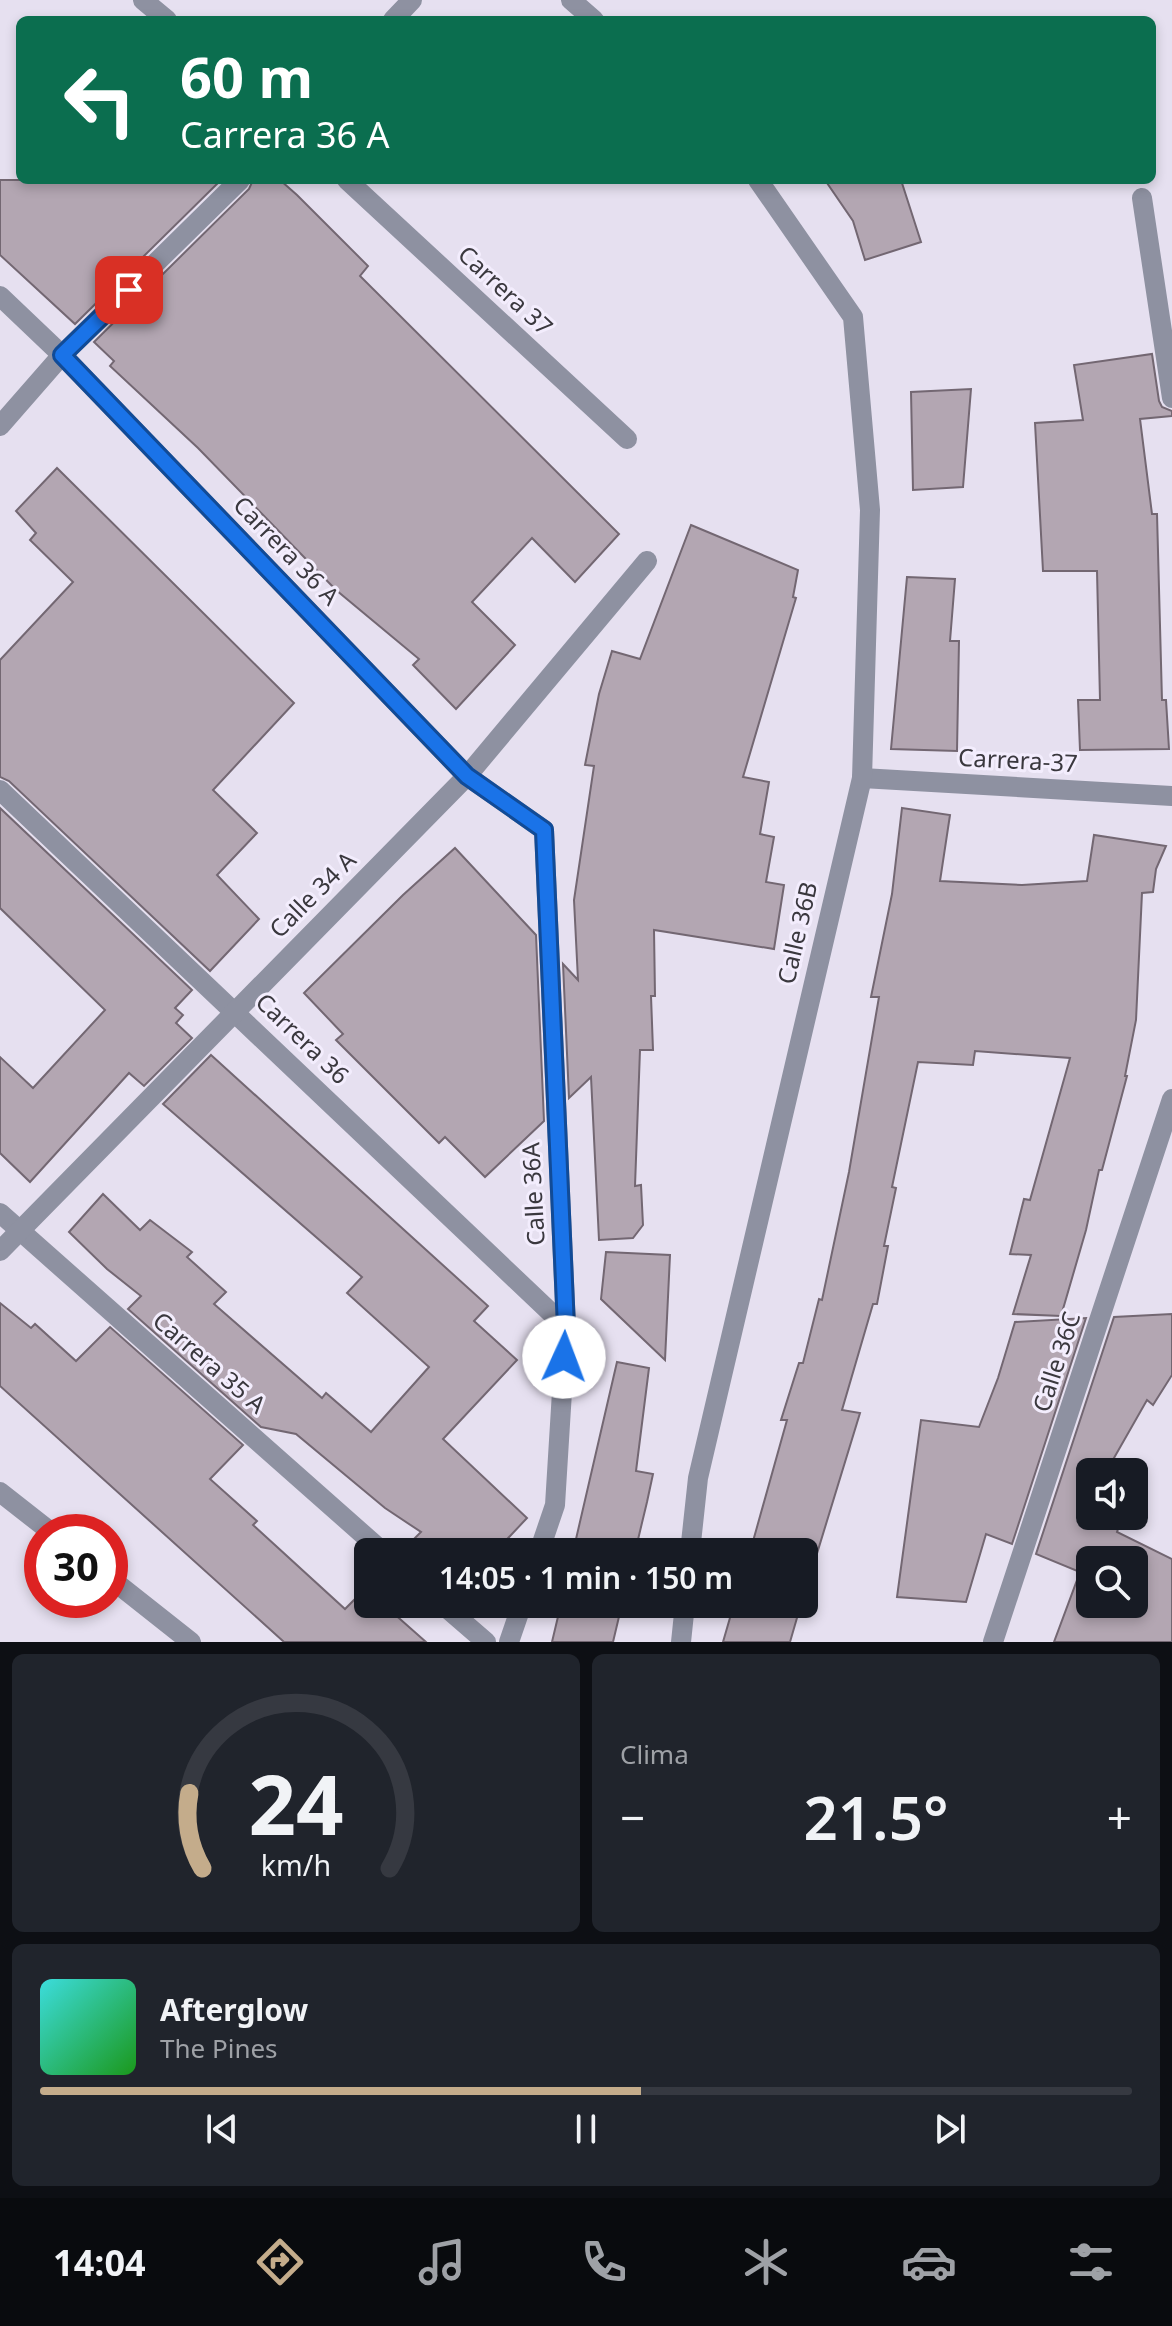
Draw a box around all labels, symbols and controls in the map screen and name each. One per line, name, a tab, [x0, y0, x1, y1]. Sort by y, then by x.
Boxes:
text: 60 m	[180, 38, 313, 114]
icon: left	[48, 48, 152, 152]
text: Carrera 36 A	[180, 110, 390, 159]
street label: Carrera 37	[452, 238, 560, 342]
pin	[95, 256, 163, 324]
icon: arrive	[107, 268, 151, 312]
street label: Carrera 36 A	[227, 488, 348, 612]
street label: Carrera-37	[958, 740, 1079, 779]
street label: Calle 34 A	[261, 843, 363, 944]
street label: Calle 36B	[769, 878, 824, 987]
street label: Carrera 36	[249, 985, 357, 1091]
street label: Calle 36A	[513, 1141, 552, 1247]
street label: Carrera 35 A	[146, 1304, 274, 1421]
street label: Calle 36C	[1024, 1307, 1087, 1416]
position arrow	[522, 1315, 606, 1399]
map controls	[1076, 1458, 1148, 1618]
button: sound	[1076, 1458, 1148, 1530]
speed limit sign: 30	[24, 1514, 128, 1618]
button: search	[1076, 1546, 1148, 1618]
text: 14:05 · 1 min · 150 m	[439, 1557, 733, 1598]
text: Clima	[620, 1736, 689, 1772]
text: 24	[248, 1746, 344, 1859]
text: 21.5°	[803, 1776, 949, 1858]
text: −	[620, 1787, 645, 1847]
text: +	[1107, 1787, 1132, 1847]
text: km/h	[261, 1845, 331, 1884]
text: Afterglow	[160, 1989, 308, 2030]
text: The Pines	[160, 2030, 278, 2066]
icon: previous	[200, 2107, 244, 2151]
icon: pause	[564, 2107, 608, 2151]
icon: next	[928, 2107, 972, 2151]
icon: directions	[252, 2234, 308, 2290]
icon: music	[414, 2234, 470, 2290]
icon: phone	[576, 2234, 632, 2290]
icon: climate	[738, 2234, 794, 2290]
icon: car	[901, 2234, 957, 2290]
icon: filters	[1063, 2234, 1119, 2290]
text: 14:04	[53, 2238, 146, 2287]

